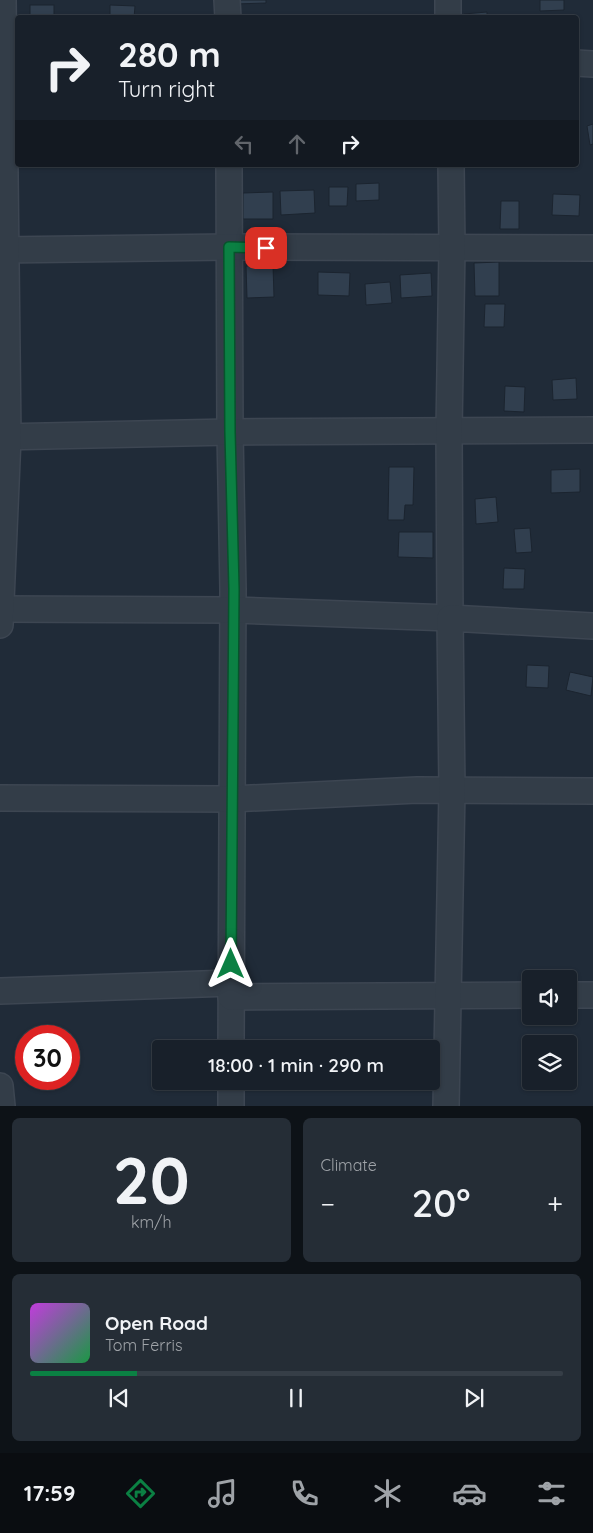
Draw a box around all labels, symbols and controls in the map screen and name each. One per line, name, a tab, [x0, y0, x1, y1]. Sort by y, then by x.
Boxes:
text: 280 m	[118, 32, 221, 76]
icon: right	[35, 35, 100, 100]
text: Turn right	[118, 75, 215, 103]
icon: left	[230, 130, 258, 158]
icon: ahead	[283, 130, 311, 158]
icon: right	[336, 130, 364, 158]
pin	[245, 227, 287, 269]
icon: arrive	[252, 234, 280, 262]
position arrow	[204, 937, 256, 989]
map controls	[522, 970, 577, 1090]
button: sound	[522, 970, 577, 1025]
speed limit sign: 30	[15, 1025, 80, 1090]
button: layers	[522, 1035, 577, 1090]
text: 18:00 · 1 min · 290 m	[208, 1053, 384, 1077]
text: 20	[113, 1139, 190, 1220]
text: Climate	[321, 1155, 377, 1175]
text: 20°	[412, 1179, 470, 1227]
text: −	[321, 1186, 335, 1221]
text: +	[547, 1186, 563, 1221]
text: km/h	[131, 1212, 172, 1232]
text: Open Road	[105, 1311, 208, 1335]
text: Tom Ferris	[105, 1335, 182, 1355]
icon: previous	[105, 1384, 133, 1412]
icon: pause	[282, 1384, 310, 1412]
icon: next	[460, 1384, 488, 1412]
icon: directions	[123, 1476, 158, 1511]
icon: music	[205, 1476, 240, 1511]
icon: phone	[287, 1476, 322, 1511]
icon: climate	[370, 1476, 405, 1511]
icon: car	[452, 1476, 487, 1511]
icon: filters	[534, 1476, 569, 1511]
text: 17:59	[24, 1479, 75, 1507]

